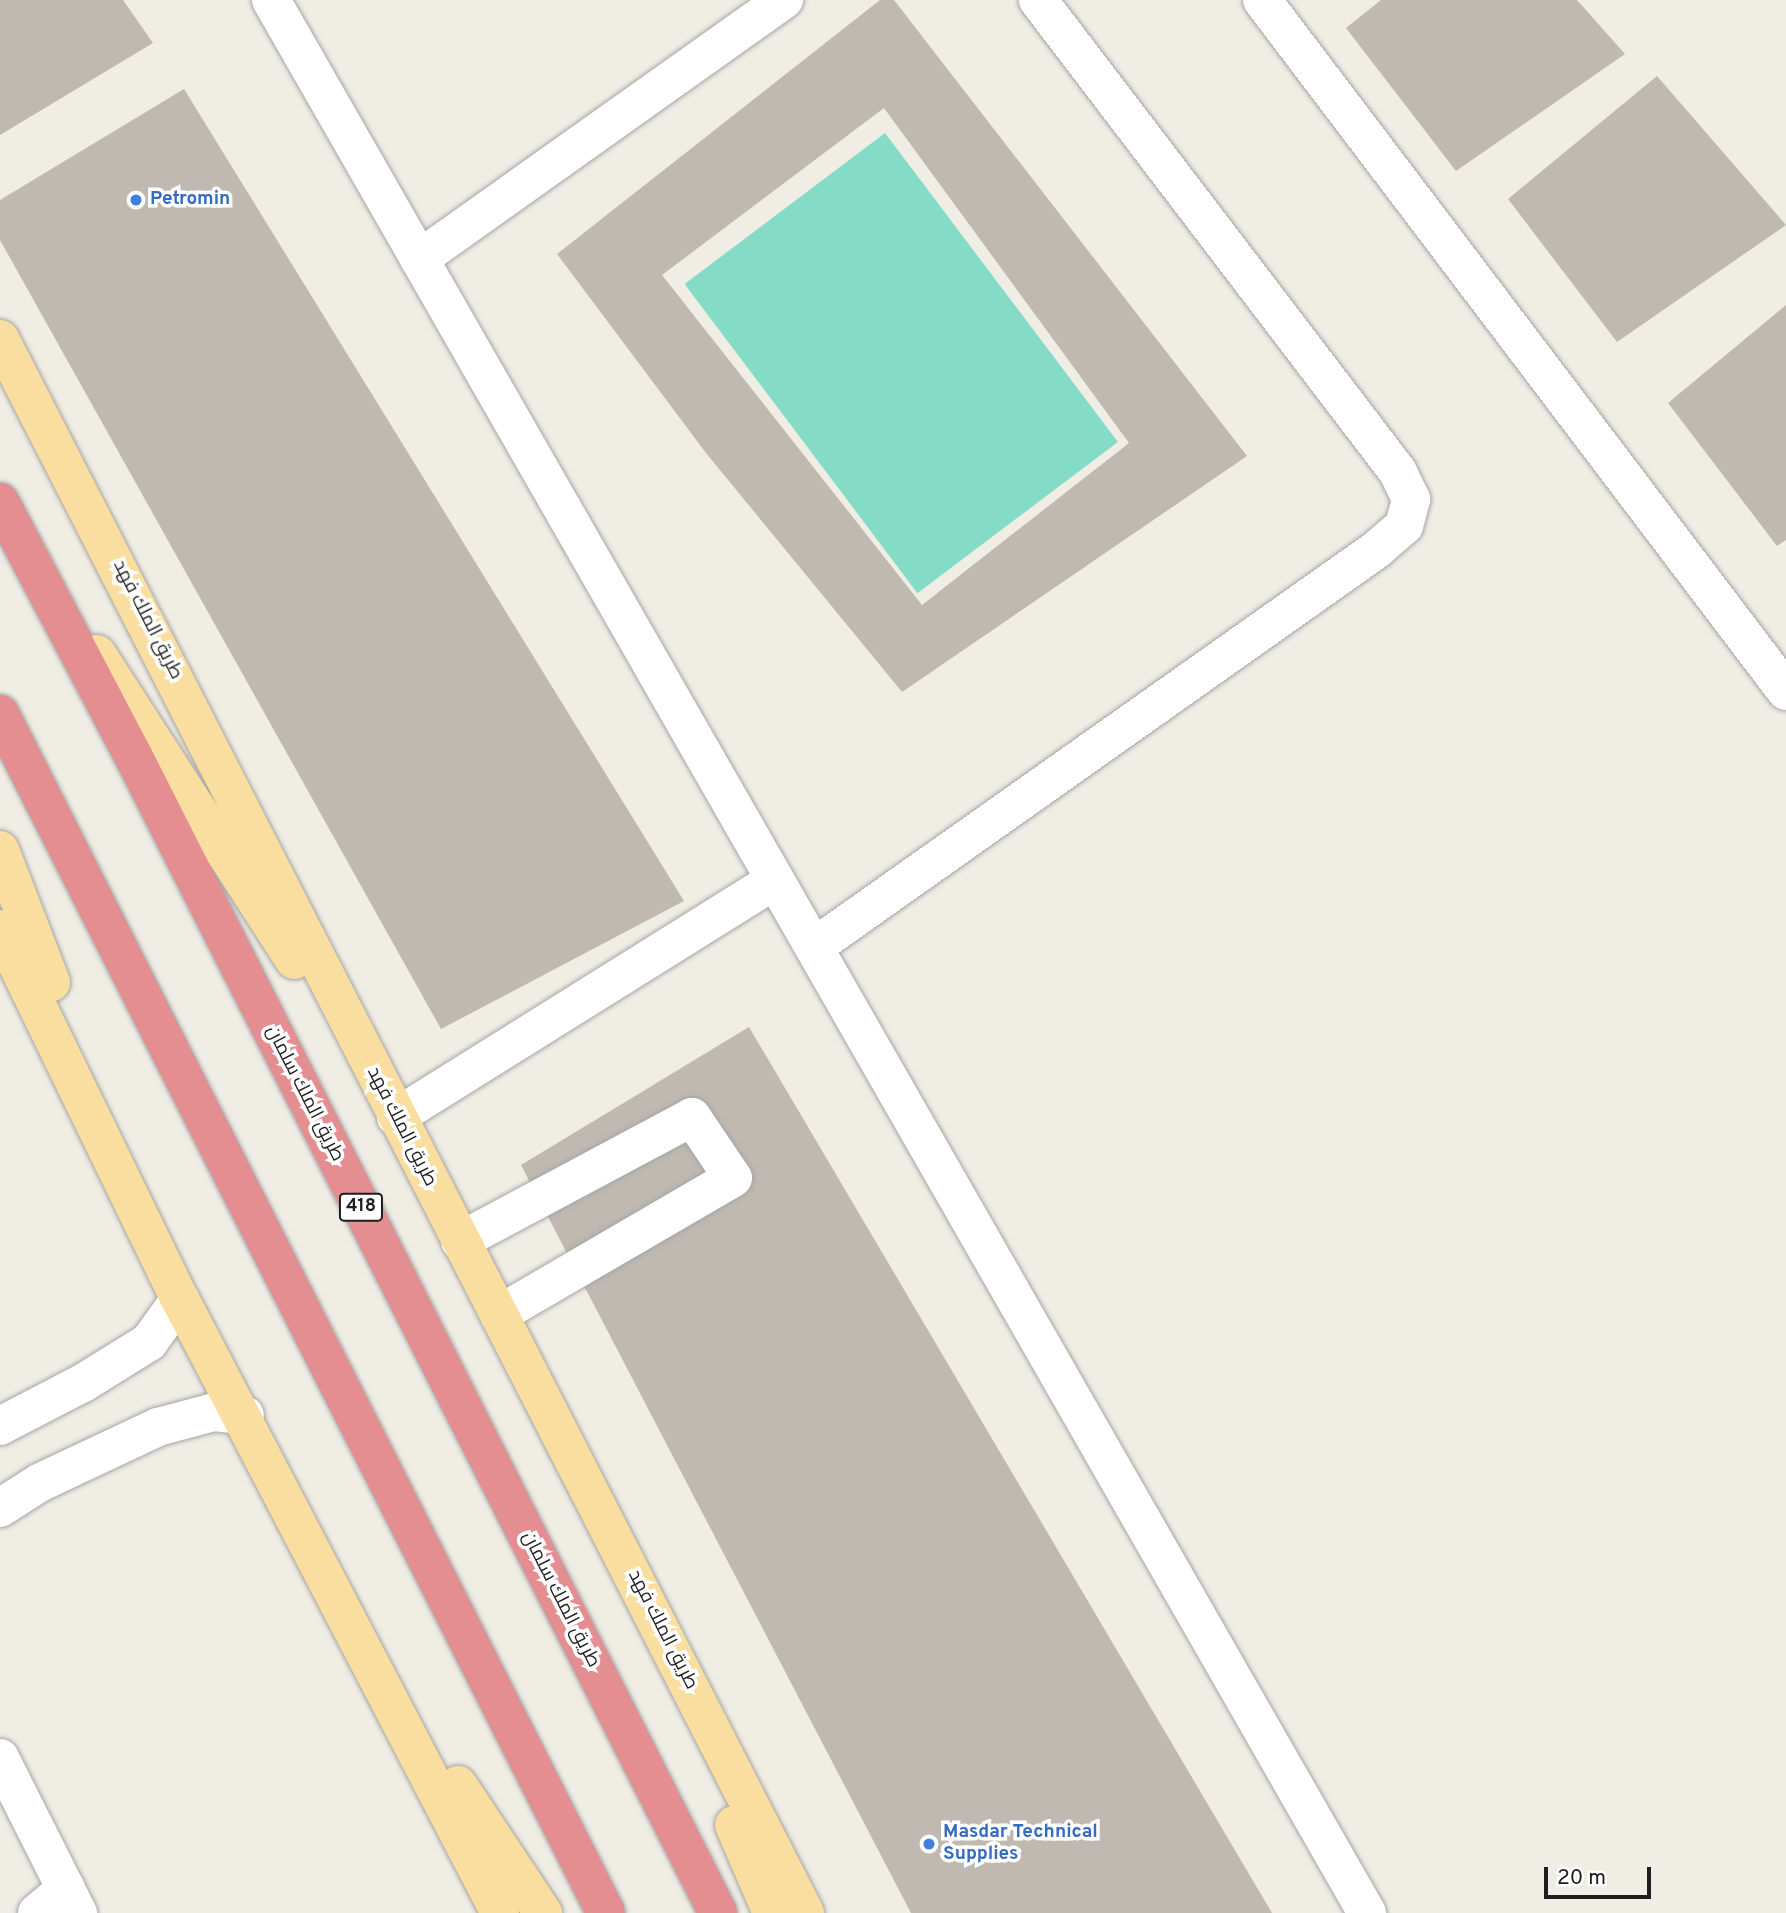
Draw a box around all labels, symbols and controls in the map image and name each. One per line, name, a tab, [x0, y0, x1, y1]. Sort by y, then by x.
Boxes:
place label: Petromin	[150, 189, 230, 211]
marker: Petromin	[128, 192, 144, 208]
street label: طريق الملك فهد	[107, 556, 187, 684]
street label: طريق الملك سلمان	[260, 1022, 348, 1166]
street label: طريق الملك فهد	[361, 1063, 441, 1191]
road number: 418	[338, 1192, 384, 1222]
street label: طريق الملك سلمان	[516, 1528, 604, 1672]
street label: طريق الملك فهد	[622, 1566, 702, 1694]
place label: Masdar Technical Supplies	[943, 1822, 1098, 1866]
marker: Masdar Technical Supplies	[921, 1836, 937, 1852]
scale bar	[1548, 1854, 1655, 1898]
text: 20 m	[1557, 1865, 1606, 1892]

